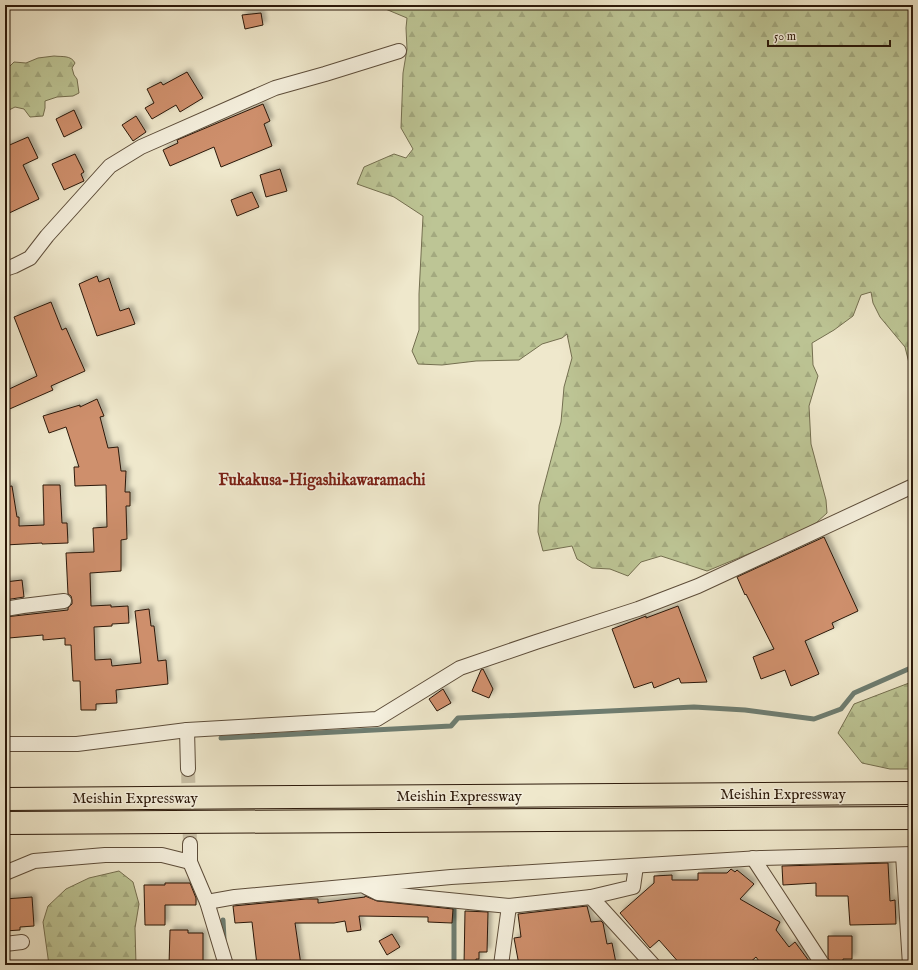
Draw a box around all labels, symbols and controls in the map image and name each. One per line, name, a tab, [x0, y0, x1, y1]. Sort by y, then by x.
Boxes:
scale bar	[768, 22, 890, 48]
text: 50 m	[774, 29, 796, 44]
district label: Fukakusa-Higashikawaramachi	[218, 471, 426, 491]
street label: Meishin Expressway	[720, 785, 846, 804]
street label: Meishin Expressway	[396, 787, 522, 806]
street label: Meishin Expressway	[72, 789, 198, 808]

